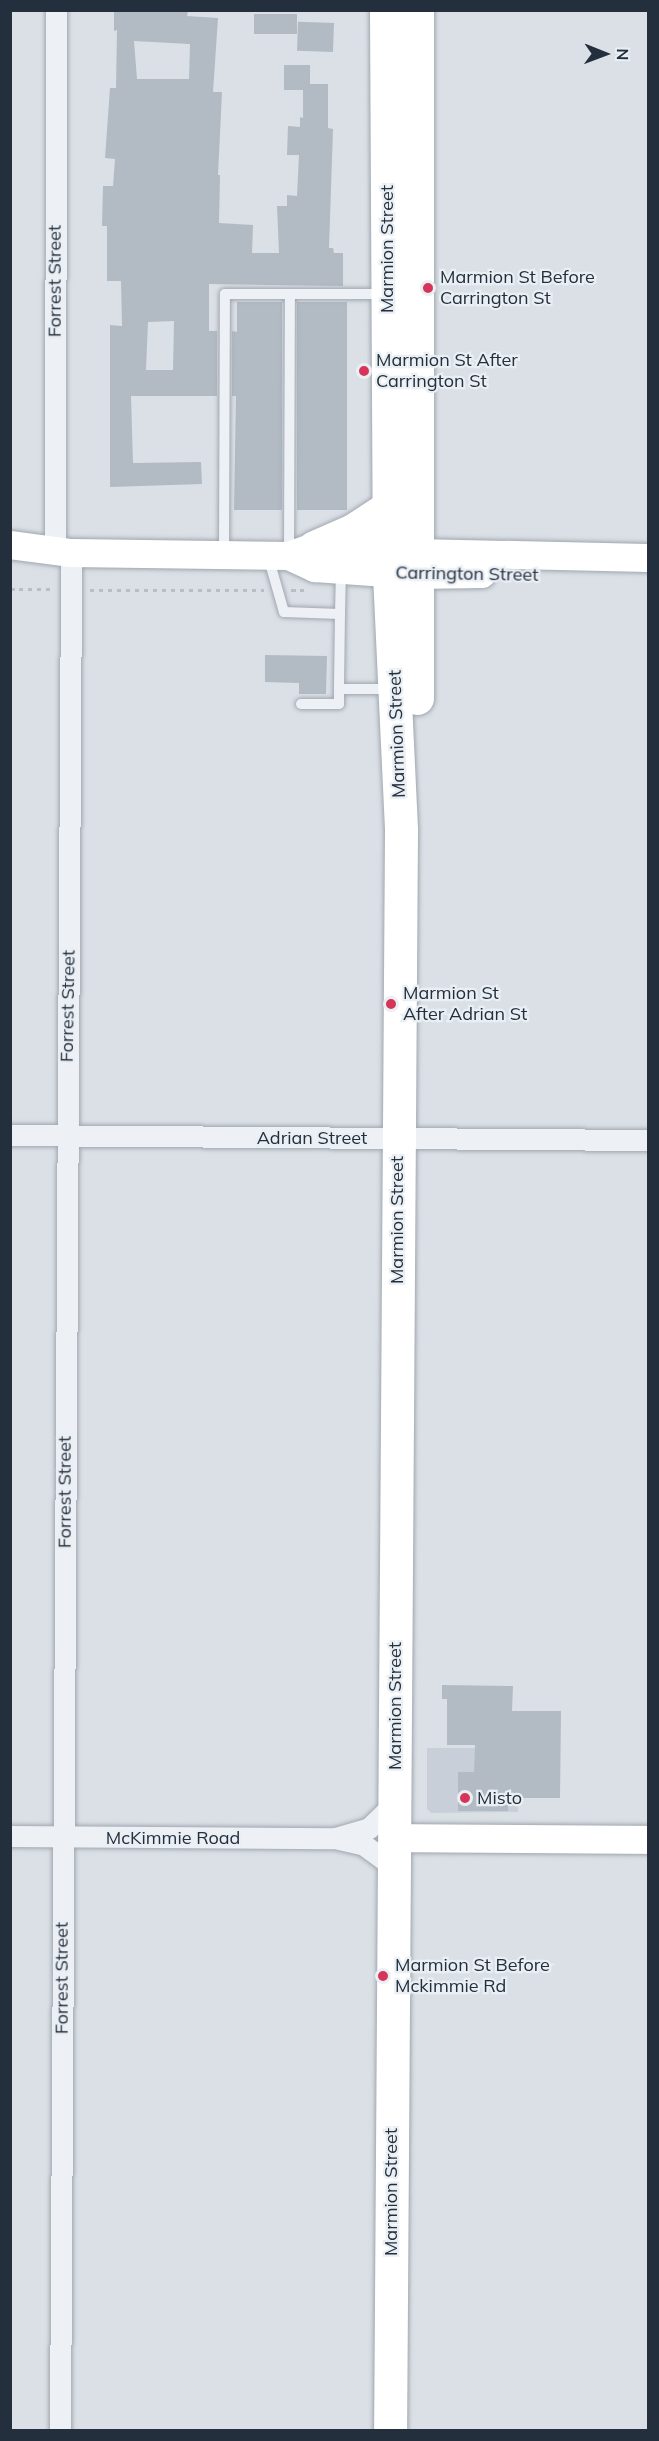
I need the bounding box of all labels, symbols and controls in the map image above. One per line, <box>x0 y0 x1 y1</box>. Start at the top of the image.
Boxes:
north arrow <box>575 24 635 84</box>
text: N <box>613 48 633 61</box>
street label: Marmion Street <box>376 185 398 313</box>
street label: Forrest Street <box>44 225 66 337</box>
place label: Marmion St Before Carrington St <box>440 267 595 310</box>
marker: Marmion St Before Carrington St <box>421 281 435 295</box>
place label: Marmion St After Carrington St <box>376 350 518 392</box>
marker: Marmion St After Carrington St <box>357 364 371 378</box>
street label: Carrington Street <box>395 562 539 586</box>
street label: Marmion Street <box>384 670 410 798</box>
street label: Forrest Street <box>56 950 80 1062</box>
place label: Marmion St After Adrian St <box>403 983 527 1026</box>
marker: Marmion St After Adrian St <box>384 997 398 1011</box>
street label: Adrian Street <box>257 1127 367 1149</box>
street label: Marmion Street <box>386 1156 408 1284</box>
street label: Forrest Street <box>54 1436 76 1548</box>
street label: Marmion Street <box>384 1642 406 1770</box>
place label: Misto <box>477 1787 522 1809</box>
marker: Misto <box>458 1791 472 1805</box>
street label: McKimmie Road <box>106 1827 240 1849</box>
street label: Forrest Street <box>51 1922 73 2034</box>
place label: Marmion St Before Mckimmie Rd <box>395 1955 550 1998</box>
marker: Marmion St Before Mckimmie Rd <box>376 1969 390 1983</box>
street label: Marmion Street <box>380 2128 402 2256</box>

